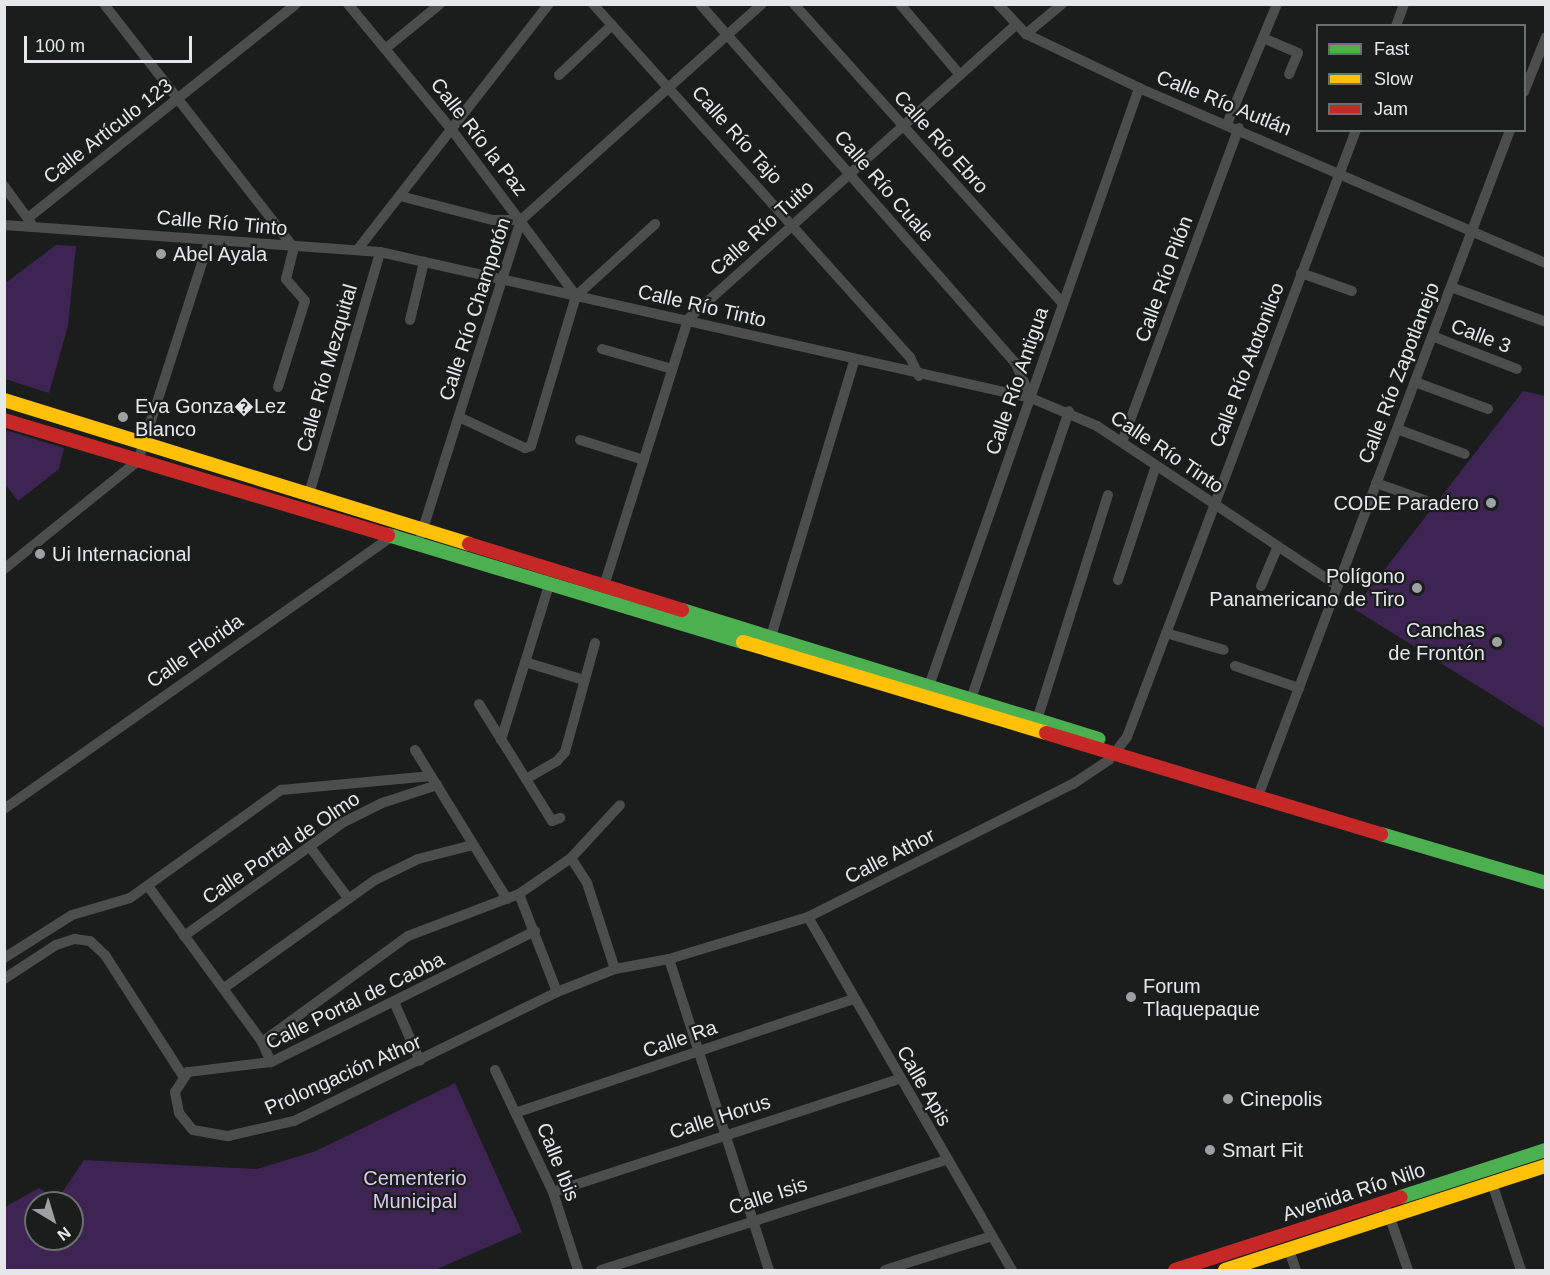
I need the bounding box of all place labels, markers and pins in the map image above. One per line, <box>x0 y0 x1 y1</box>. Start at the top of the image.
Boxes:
place label: Abel Ayala <box>173 242 268 266</box>
marker: Abel Ayala <box>154 247 168 261</box>
place label: Eva Gonza�Lez Blanco <box>135 394 286 441</box>
marker: Eva Gonza�Lez Blanco <box>116 410 130 424</box>
place label: CODE Paradero <box>1333 491 1479 515</box>
marker: CODE Paradero <box>1484 496 1498 510</box>
place label: Ui Internacional <box>52 542 191 566</box>
marker: Ui Internacional <box>33 547 47 561</box>
place label: Polígono Panamericano de Tiro <box>1209 564 1405 611</box>
marker: Polígono Panamericano de Tiro <box>1410 581 1424 595</box>
place label: Canchas de Frontón <box>1388 618 1485 665</box>
marker: Canchas de Frontón <box>1490 635 1504 649</box>
place label: Forum Tlaquepaque <box>1143 974 1260 1021</box>
marker: Forum Tlaquepaque <box>1124 990 1138 1004</box>
place label: Cinepolis <box>1240 1087 1322 1111</box>
marker: Cinepolis <box>1221 1092 1235 1106</box>
place label: Smart Fit <box>1222 1138 1303 1162</box>
marker: Smart Fit <box>1203 1143 1217 1157</box>

